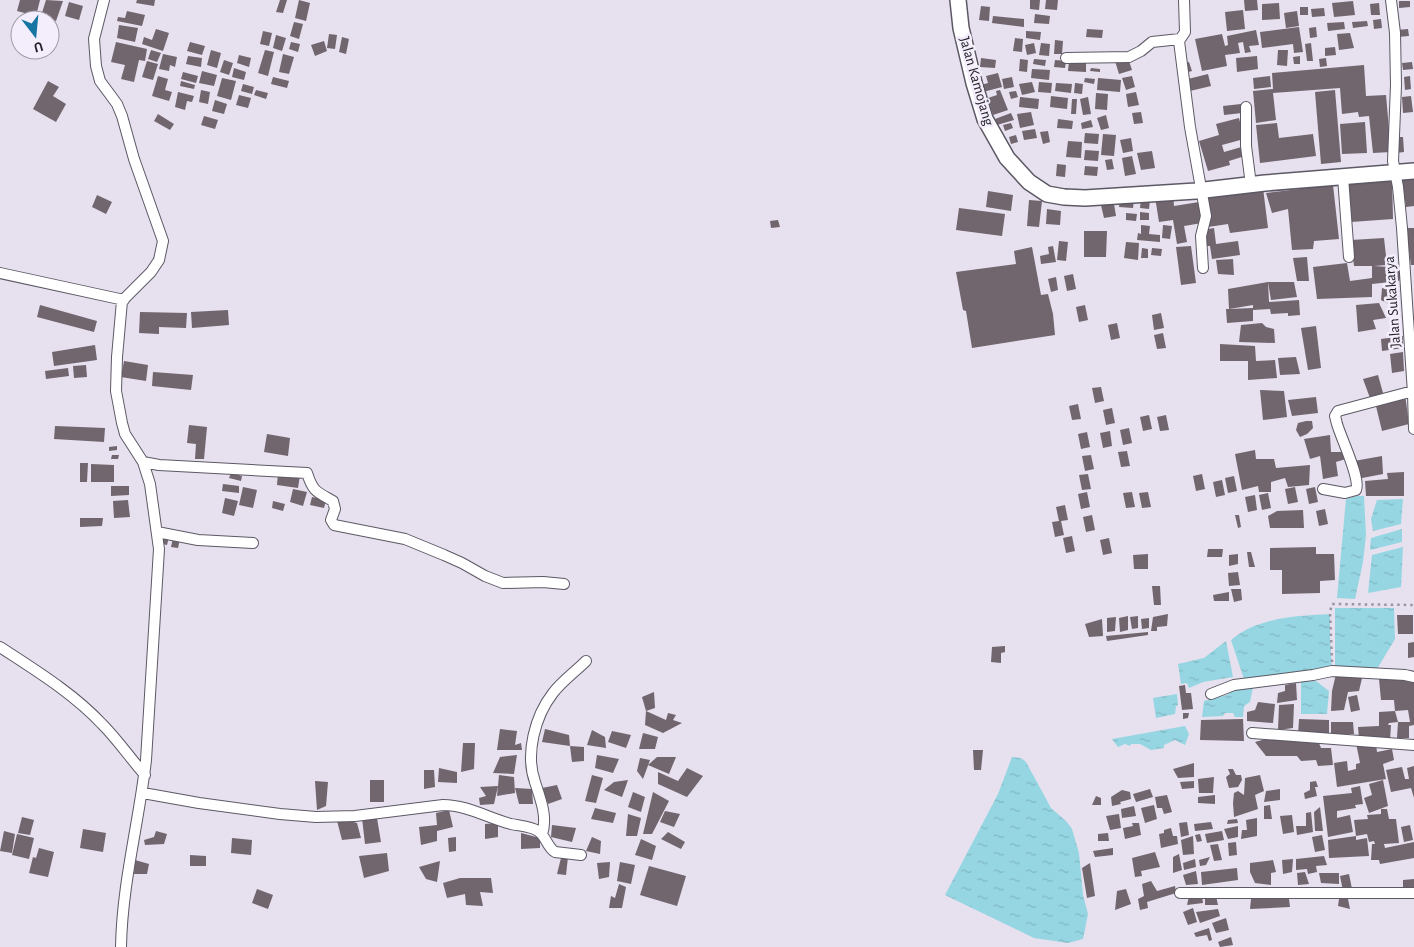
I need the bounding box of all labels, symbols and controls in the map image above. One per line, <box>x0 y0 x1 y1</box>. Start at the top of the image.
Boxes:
north arrow <box>10 10 60 60</box>
street label: Jalan Kamojang <box>957 35 997 128</box>
text: U <box>32 39 45 55</box>
street label: Jalan Sukakarya <box>1382 256 1403 348</box>

